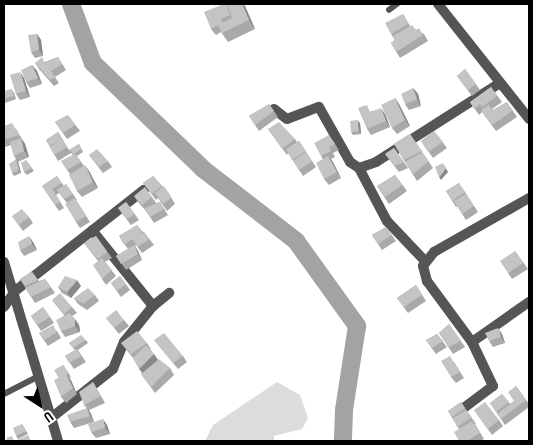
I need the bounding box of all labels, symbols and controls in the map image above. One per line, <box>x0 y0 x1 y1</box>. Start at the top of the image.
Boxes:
north arrow <box>15 380 65 430</box>
text: U <box>40 408 57 427</box>

